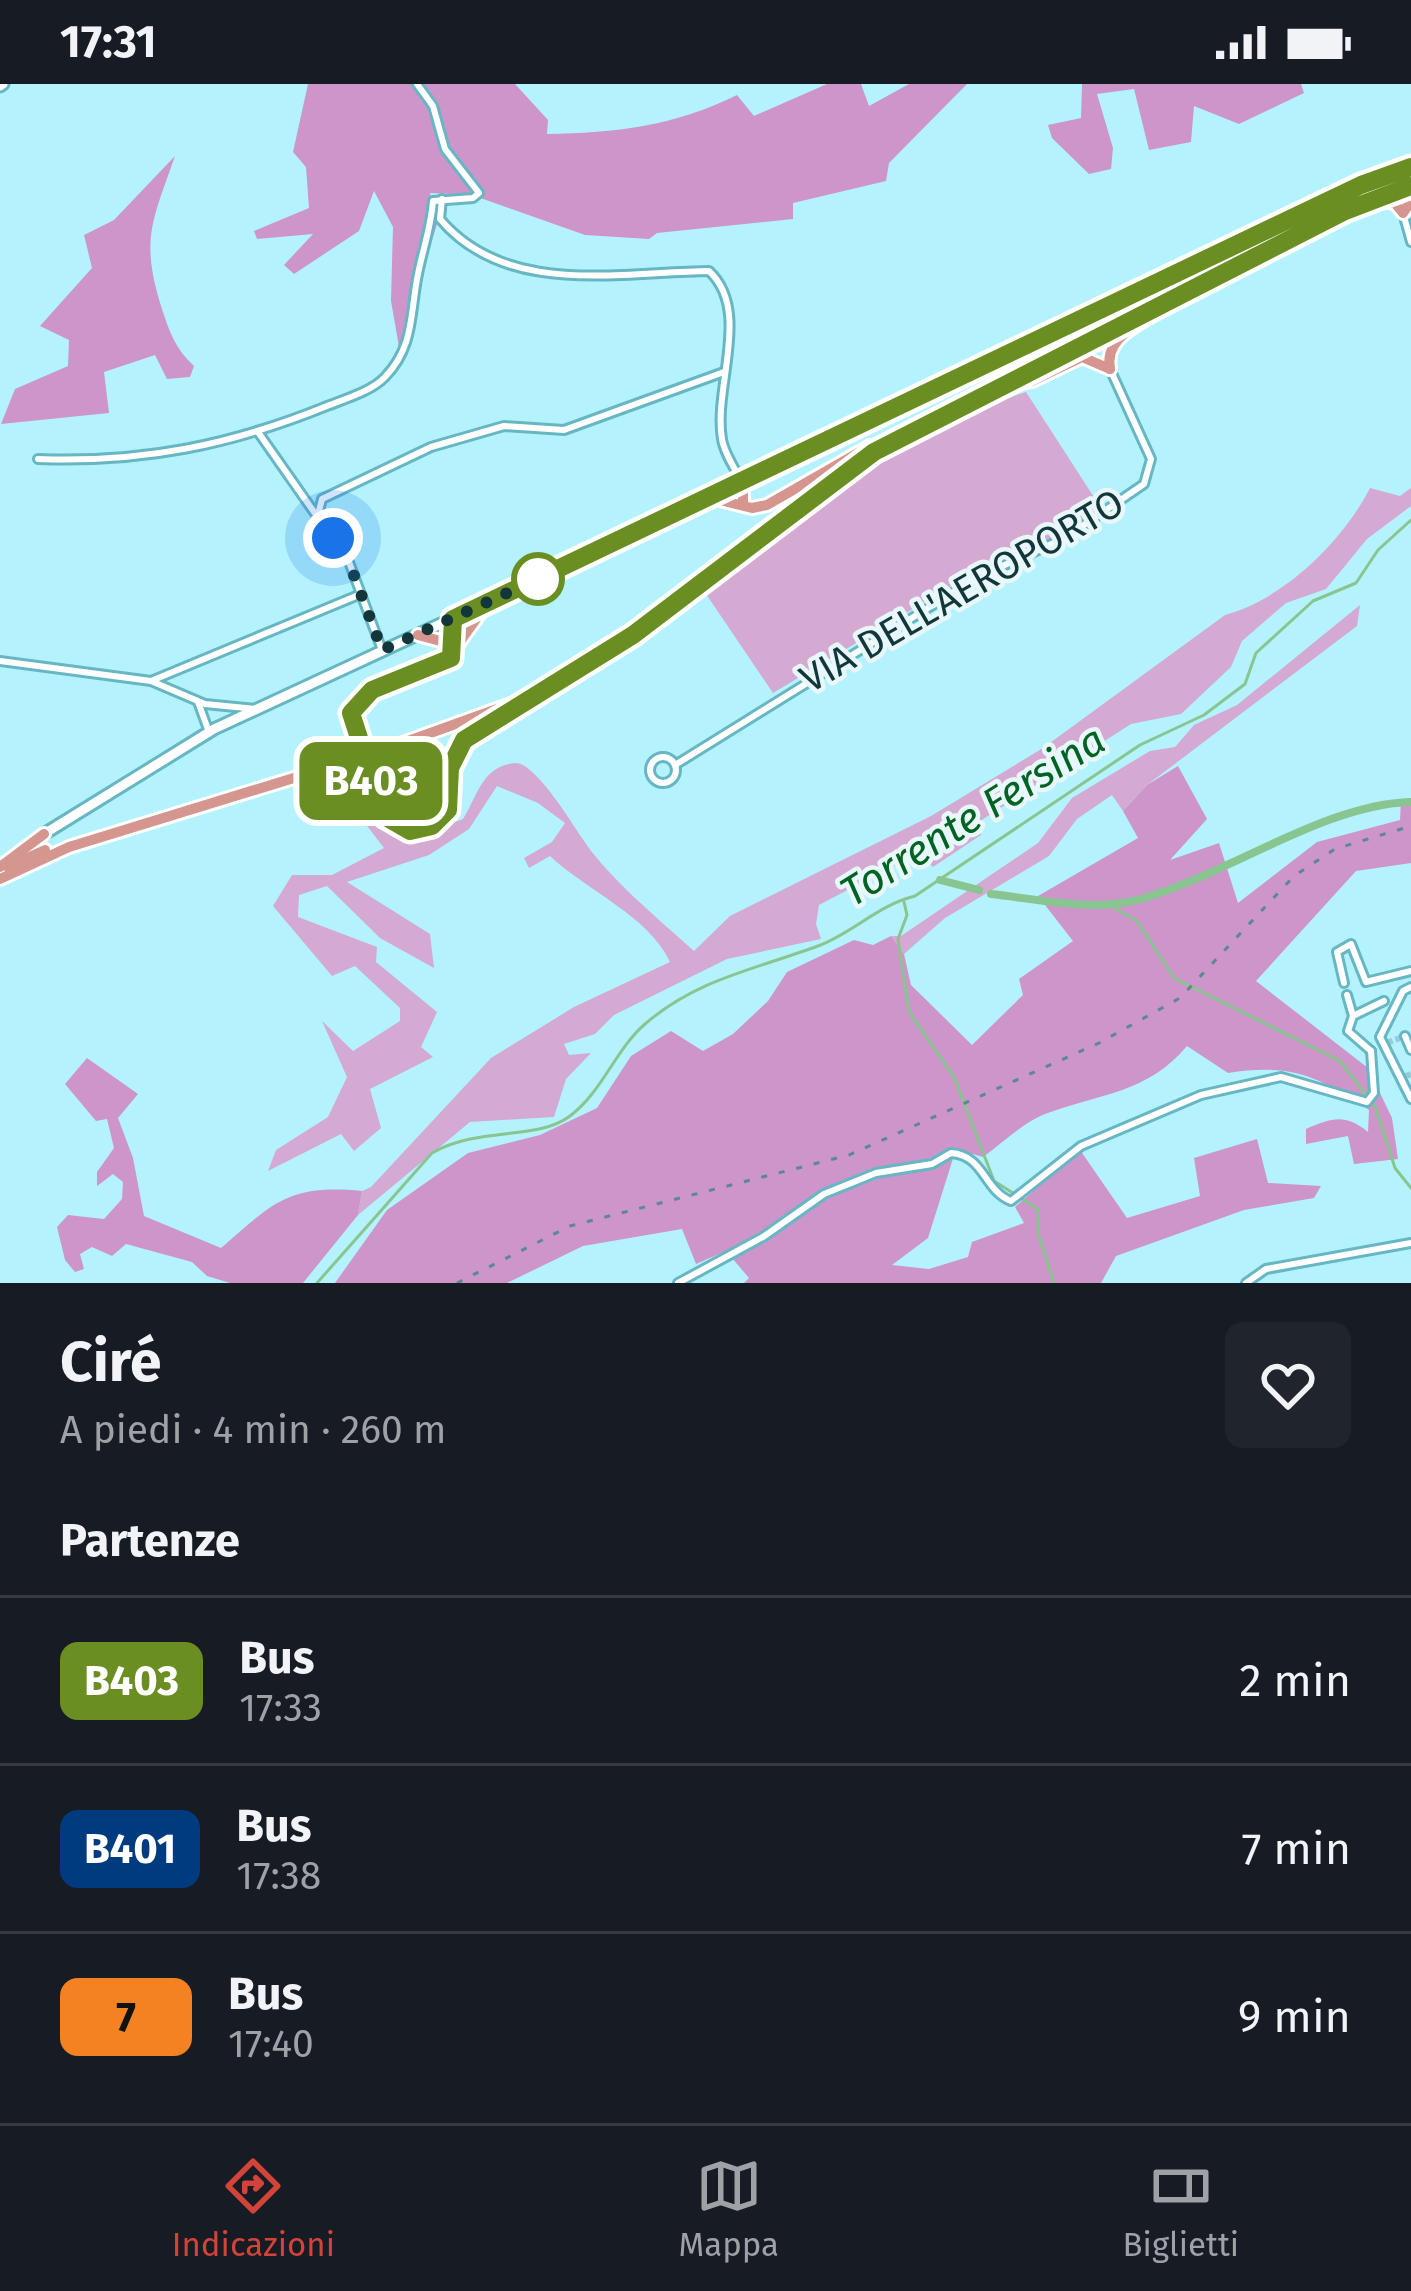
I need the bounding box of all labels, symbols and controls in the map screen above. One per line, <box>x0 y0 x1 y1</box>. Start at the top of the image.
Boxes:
text: 17:31 <box>60 15 157 69</box>
street label: VIA DELL'AEROPORTO <box>792 480 1132 702</box>
your location <box>303 508 363 568</box>
unlabelled marker <box>513 554 563 604</box>
water label: Torrente Fersina <box>832 715 1114 917</box>
line badge: B403 <box>287 742 455 820</box>
text: B403 <box>323 756 419 806</box>
button: heart <box>1225 1322 1351 1448</box>
text: Ciré <box>60 1328 161 1396</box>
text: A piedi · 4 min · 260 m <box>60 1407 446 1453</box>
text: Partenze <box>60 1514 240 1568</box>
text: Bus <box>239 1631 314 1685</box>
text: 2 min <box>1239 1654 1351 1708</box>
text: B403 <box>84 1656 179 1706</box>
text: 17:33 <box>239 1685 322 1731</box>
text: Bus <box>236 1799 312 1853</box>
text: 7 min <box>1241 1822 1351 1876</box>
text: B401 <box>84 1824 176 1874</box>
text: 17:38 <box>236 1853 321 1899</box>
text: Bus <box>228 1967 303 2021</box>
text: 9 min <box>1238 1990 1351 2044</box>
text: 7 <box>116 1992 136 2042</box>
text: 17:40 <box>228 2021 314 2067</box>
tab: Indicazioni <box>172 2153 335 2265</box>
tab: Mappa <box>679 2153 779 2265</box>
tab: Biglietti <box>1123 2153 1239 2265</box>

